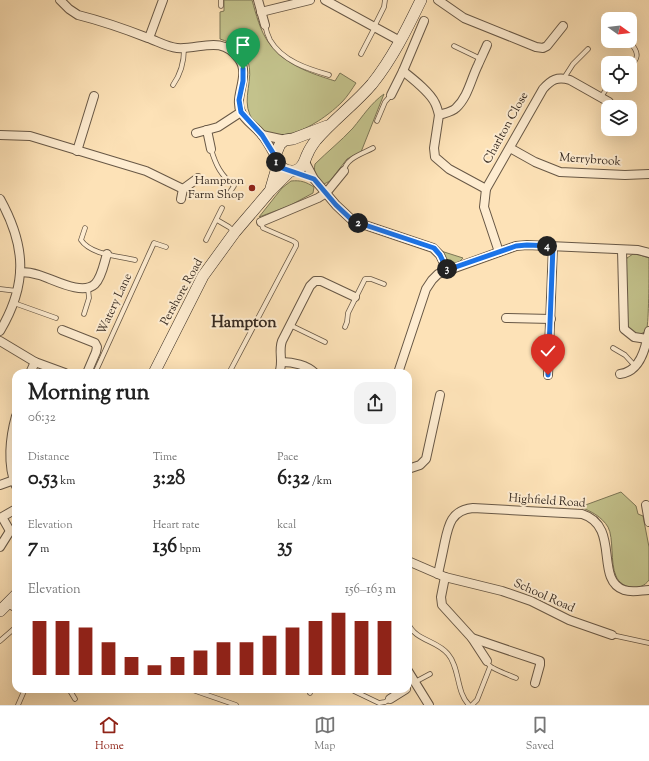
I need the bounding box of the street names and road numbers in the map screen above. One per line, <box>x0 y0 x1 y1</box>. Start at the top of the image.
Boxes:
street label: Charlton Close <box>479 88 533 167</box>
street label: Merrybrook <box>558 149 622 171</box>
street label: Pershore Road <box>156 255 208 329</box>
street label: Watery Lane <box>93 270 137 338</box>
street label: Highfield Road <box>508 489 586 513</box>
street label: School Road <box>510 574 578 618</box>

